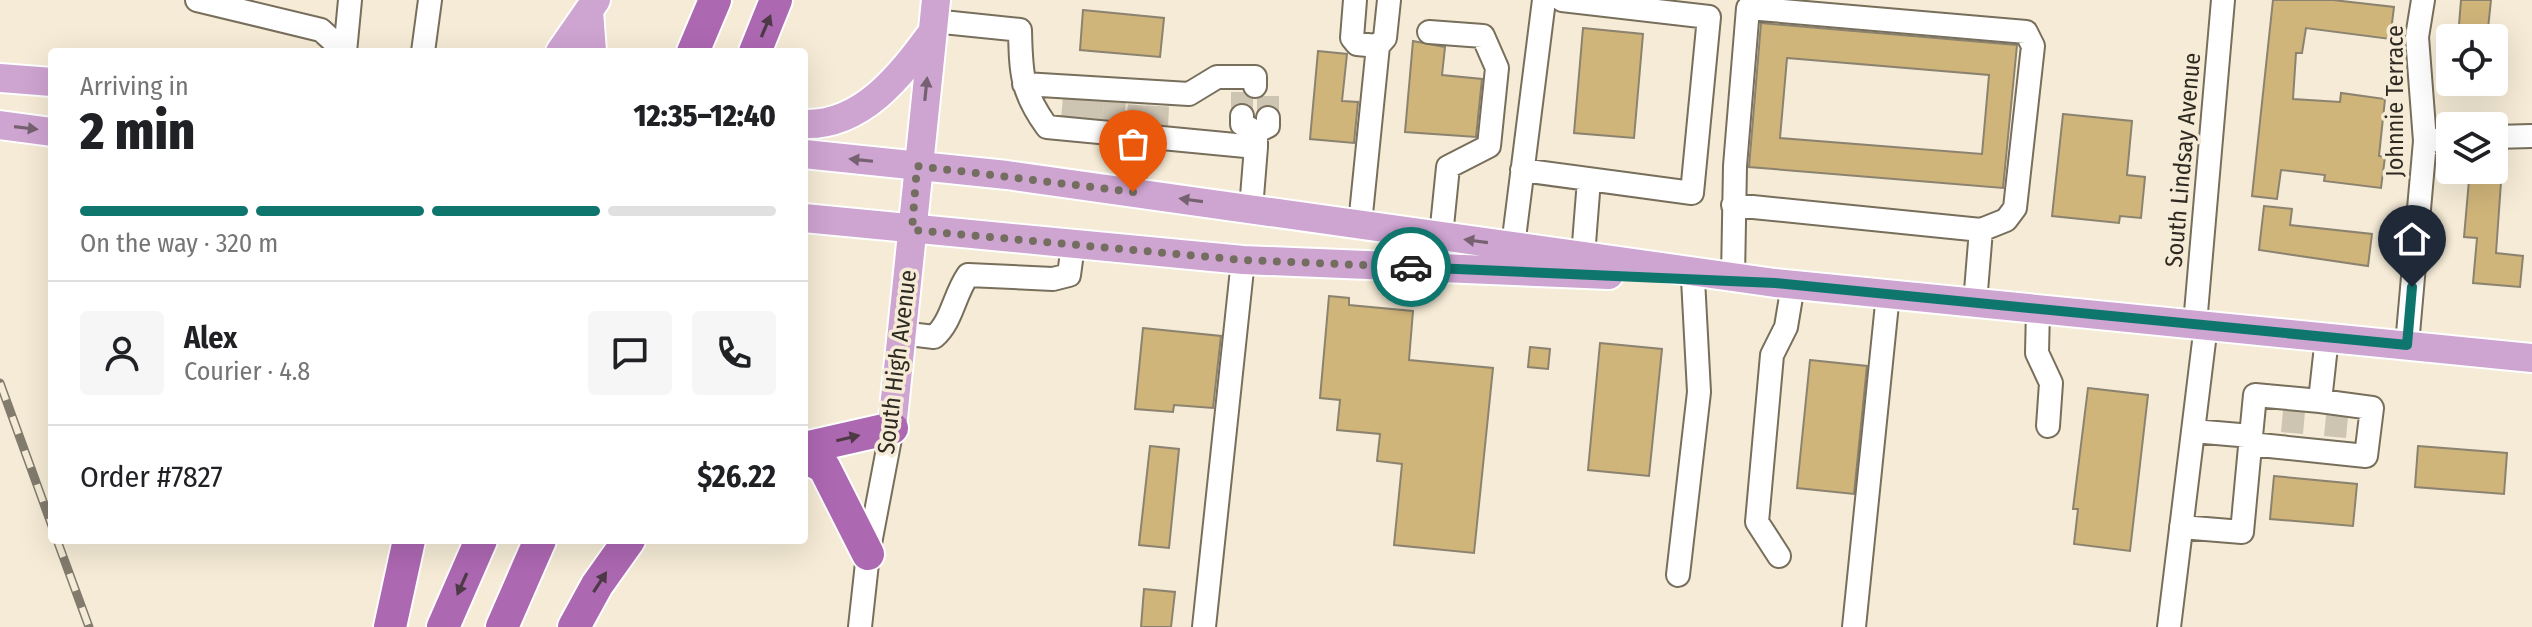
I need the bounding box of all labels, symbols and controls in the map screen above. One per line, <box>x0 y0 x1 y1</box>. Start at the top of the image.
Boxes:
one-way arrow <box>759 14 772 38</box>
map controls <box>2436 24 2508 184</box>
button: locate <box>2436 24 2508 96</box>
street label: Johnnie Terrace <box>2381 25 2409 177</box>
street label: South Lindsay Avenue <box>2160 52 2206 268</box>
text: Arriving in <box>80 71 189 102</box>
one-way arrow <box>920 76 933 101</box>
text: 12:35–12:40 <box>634 98 776 134</box>
text: 2 min <box>80 100 195 163</box>
pin <box>1099 110 1167 192</box>
button: layers <box>2436 112 2508 184</box>
one-way arrow <box>14 122 39 135</box>
icon: bag <box>1111 122 1155 166</box>
one-way arrow <box>848 153 873 166</box>
one-way arrow <box>1178 193 1203 206</box>
pin <box>2378 205 2446 287</box>
icon: home <box>2390 217 2434 261</box>
courier <box>1371 227 1451 307</box>
text: On the way · 320 m <box>80 228 278 259</box>
one-way arrow <box>1463 234 1488 247</box>
icon: car <box>1389 245 1433 289</box>
street label: South High Avenue <box>872 268 922 456</box>
button: person <box>80 311 164 395</box>
button: chat <box>588 311 672 395</box>
button: phone <box>692 311 776 395</box>
text: Alex <box>184 320 237 356</box>
text: Courier · 4.8 <box>184 356 310 387</box>
one-way arrow <box>835 431 860 444</box>
text: Order #7827 <box>80 459 223 495</box>
text: $26.22 <box>697 459 776 495</box>
one-way arrow <box>455 572 468 595</box>
one-way arrow <box>592 572 607 593</box>

